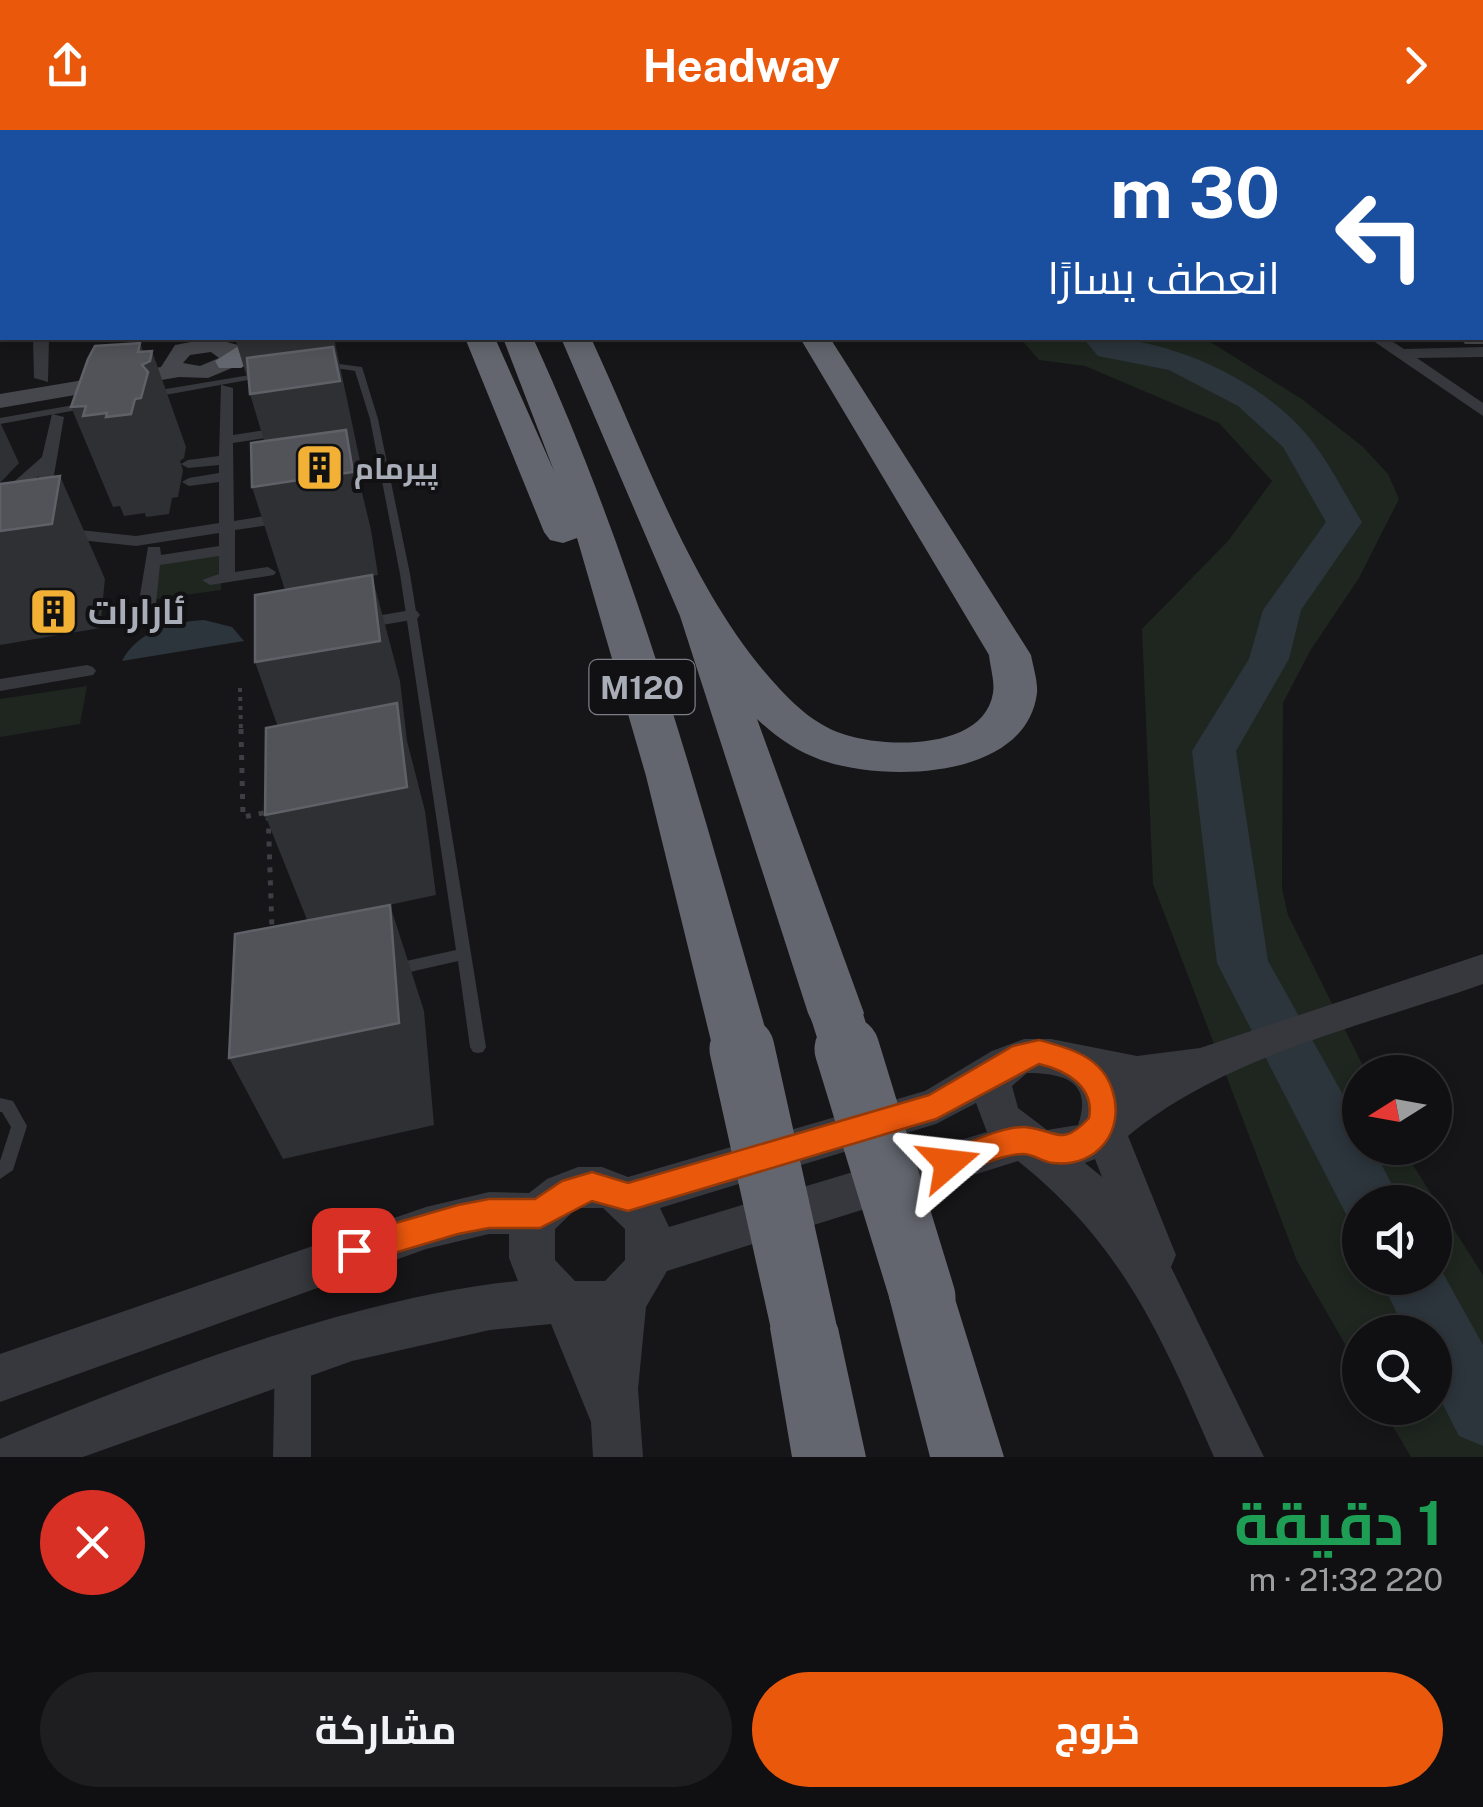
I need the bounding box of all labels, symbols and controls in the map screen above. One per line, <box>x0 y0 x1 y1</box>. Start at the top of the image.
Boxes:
icon: share <box>40 38 95 93</box>
icon: forward <box>1388 38 1443 93</box>
text: Headway <box>643 39 840 92</box>
text: 30 m <box>1110 151 1280 234</box>
icon: left <box>1315 170 1445 300</box>
text: انعطف يسارًا <box>1047 251 1280 304</box>
building icon: پیرمام <box>293 442 345 494</box>
place label: پیرمام <box>354 450 438 490</box>
building icon: ئارارات <box>27 585 79 637</box>
place label: ئارارات <box>88 591 185 633</box>
road number: M120 <box>590 660 694 714</box>
north arrow <box>1342 1055 1452 1165</box>
map controls <box>1342 1055 1452 1425</box>
position arrow <box>897 1111 1001 1215</box>
button: sound <box>1342 1185 1452 1295</box>
pin <box>312 1208 397 1293</box>
icon: arrive <box>327 1223 382 1278</box>
button: search <box>1342 1315 1452 1425</box>
text: 1 دقيقة <box>1234 1488 1443 1559</box>
button: close <box>40 1490 145 1595</box>
text: 220 m · 21:32 <box>1249 1561 1443 1598</box>
button: مشاركة <box>40 1672 732 1787</box>
button: خروج <box>752 1672 1443 1787</box>

